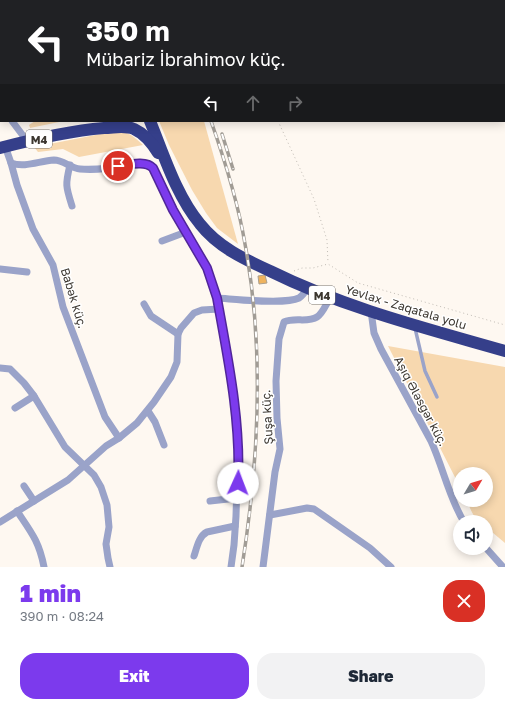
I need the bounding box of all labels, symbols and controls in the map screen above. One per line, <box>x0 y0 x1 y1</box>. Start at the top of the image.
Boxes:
text: 350 m <box>86 14 170 47</box>
icon: left <box>20 16 72 68</box>
text: Mübariz İbrahimov küç. <box>86 48 286 70</box>
icon: left <box>200 92 222 114</box>
icon: ahead <box>242 92 264 114</box>
icon: right <box>284 92 306 114</box>
road number: M4 <box>26 130 52 148</box>
pin <box>101 149 135 183</box>
icon: arrive <box>107 155 129 177</box>
street label: Babək küç. <box>58 266 90 330</box>
street label: Yevlax - Zaqatala yolu <box>344 281 468 333</box>
road number: M4 <box>309 286 335 304</box>
street label: Aşıq Ələsgər küç. <box>391 354 451 448</box>
street label: Şuşa küç. <box>258 389 276 445</box>
position arrow <box>217 462 259 504</box>
north arrow <box>453 467 493 507</box>
map controls <box>453 467 493 555</box>
button: sound <box>453 515 493 555</box>
text: 1 min <box>20 578 81 607</box>
button: close <box>443 580 485 622</box>
text: 390 m · 08:24 <box>20 608 104 624</box>
button: Exit <box>20 653 249 699</box>
button: Share <box>257 653 485 699</box>

